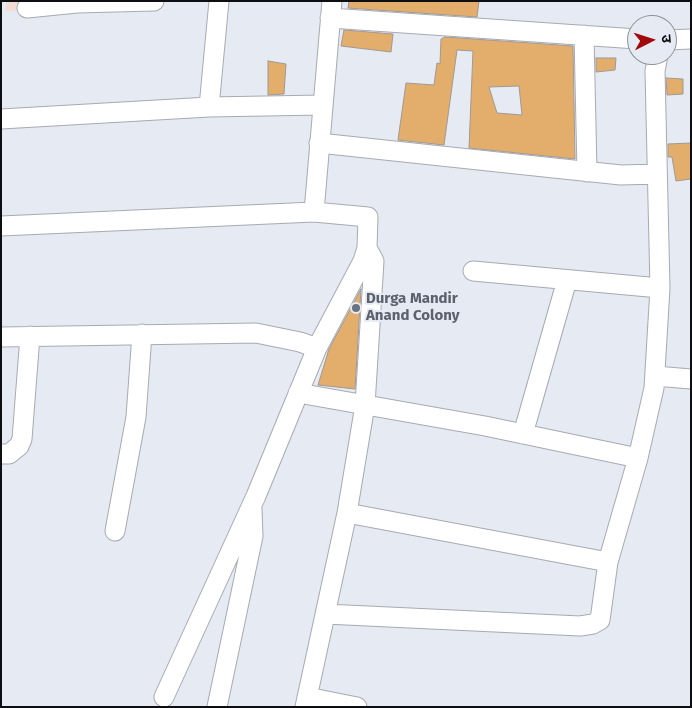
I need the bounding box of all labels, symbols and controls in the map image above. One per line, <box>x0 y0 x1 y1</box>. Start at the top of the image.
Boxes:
north arrow <box>627 15 677 65</box>
text: उ <box>658 34 675 44</box>
place label: Durga Mandir Anand Colony <box>366 290 459 325</box>
marker: Durga Mandir Anand Colony <box>350 302 362 314</box>

